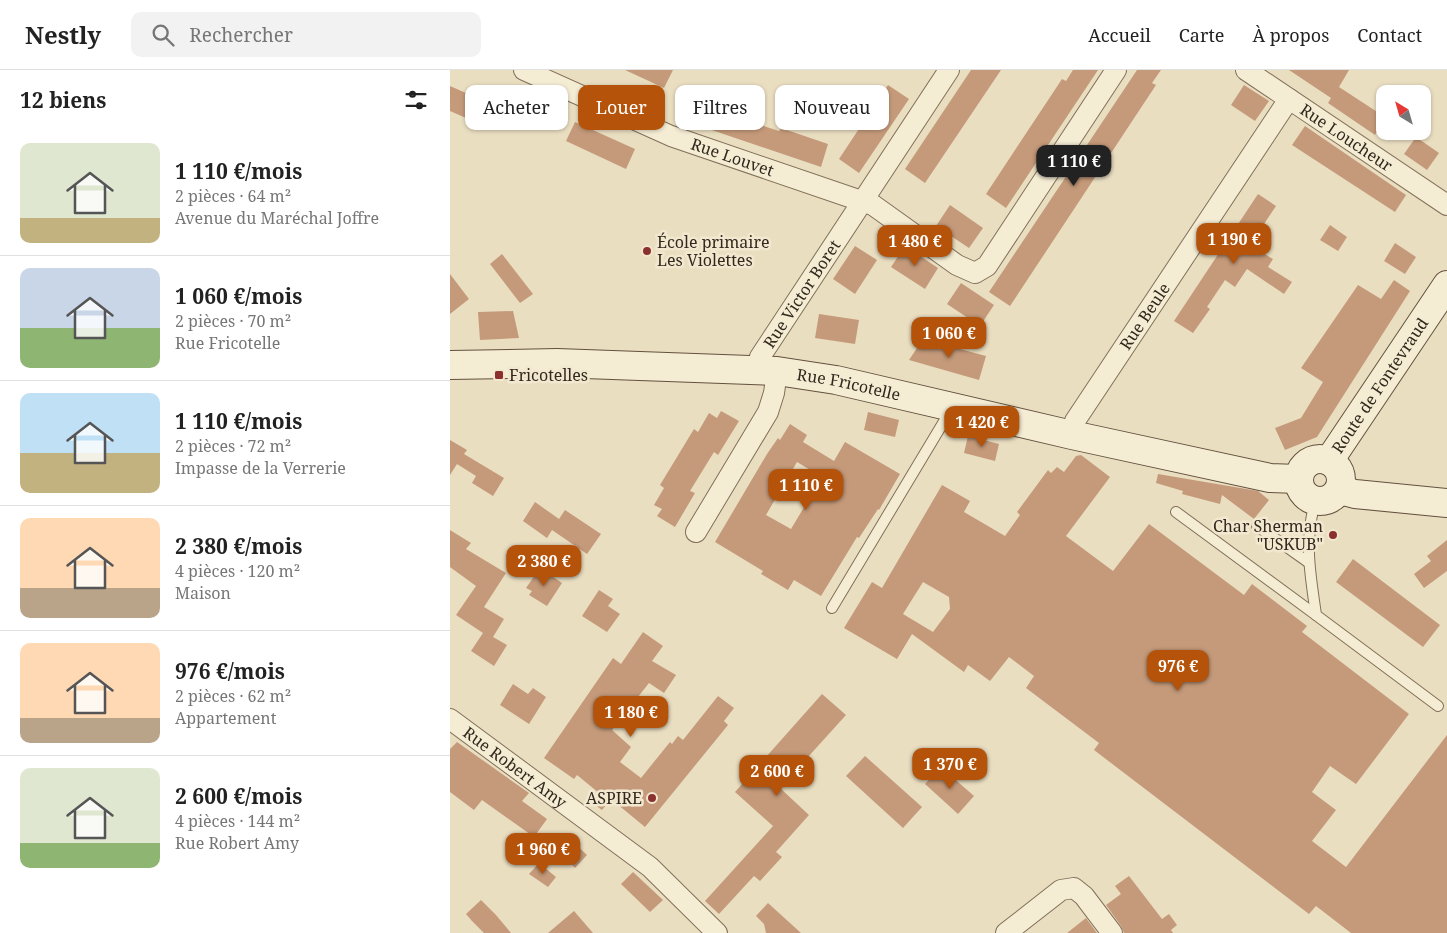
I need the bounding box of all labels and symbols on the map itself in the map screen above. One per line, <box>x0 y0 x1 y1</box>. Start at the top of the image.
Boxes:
north arrow <box>1376 85 1431 140</box>
street label: Rue Loucheur <box>1296 98 1397 177</box>
street label: Rue Louvet <box>688 133 777 181</box>
pin: 1 110 € <box>1028 144 1120 187</box>
pin: 1 190 € <box>1188 222 1280 265</box>
pin: 1 480 € <box>869 224 961 267</box>
place label: École primaire Les Violettes <box>657 231 770 271</box>
street label: Rue Victor Boret <box>758 235 845 352</box>
marker: École primaire Les Violettes <box>641 245 653 257</box>
street label: Rue Beule <box>1114 279 1175 354</box>
street label: Route de Fontevraud <box>1326 313 1433 458</box>
pin: 1 060 € <box>903 316 995 359</box>
street label: Rue Fricotelle <box>795 363 903 406</box>
place label: Fricotelles <box>509 364 588 386</box>
marker: Fricotelles <box>493 369 505 381</box>
pin: 1 420 € <box>936 406 1028 448</box>
pin: 1 110 € <box>760 468 852 511</box>
place label: Char Sherman "USKUB" <box>1213 515 1323 555</box>
marker: Char Sherman "USKUB" <box>1327 529 1339 541</box>
pin: 2 380 € <box>498 544 590 587</box>
pin: 976 € <box>1143 650 1213 692</box>
pin: 1 180 € <box>585 696 677 738</box>
street label: Rue Robert Amy <box>459 721 572 813</box>
pin: 1 370 € <box>904 748 996 790</box>
pin: 2 600 € <box>731 754 823 797</box>
place label: ASPIRE <box>586 787 642 809</box>
marker: ASPIRE <box>646 792 658 804</box>
pin: 1 960 € <box>497 832 589 875</box>

